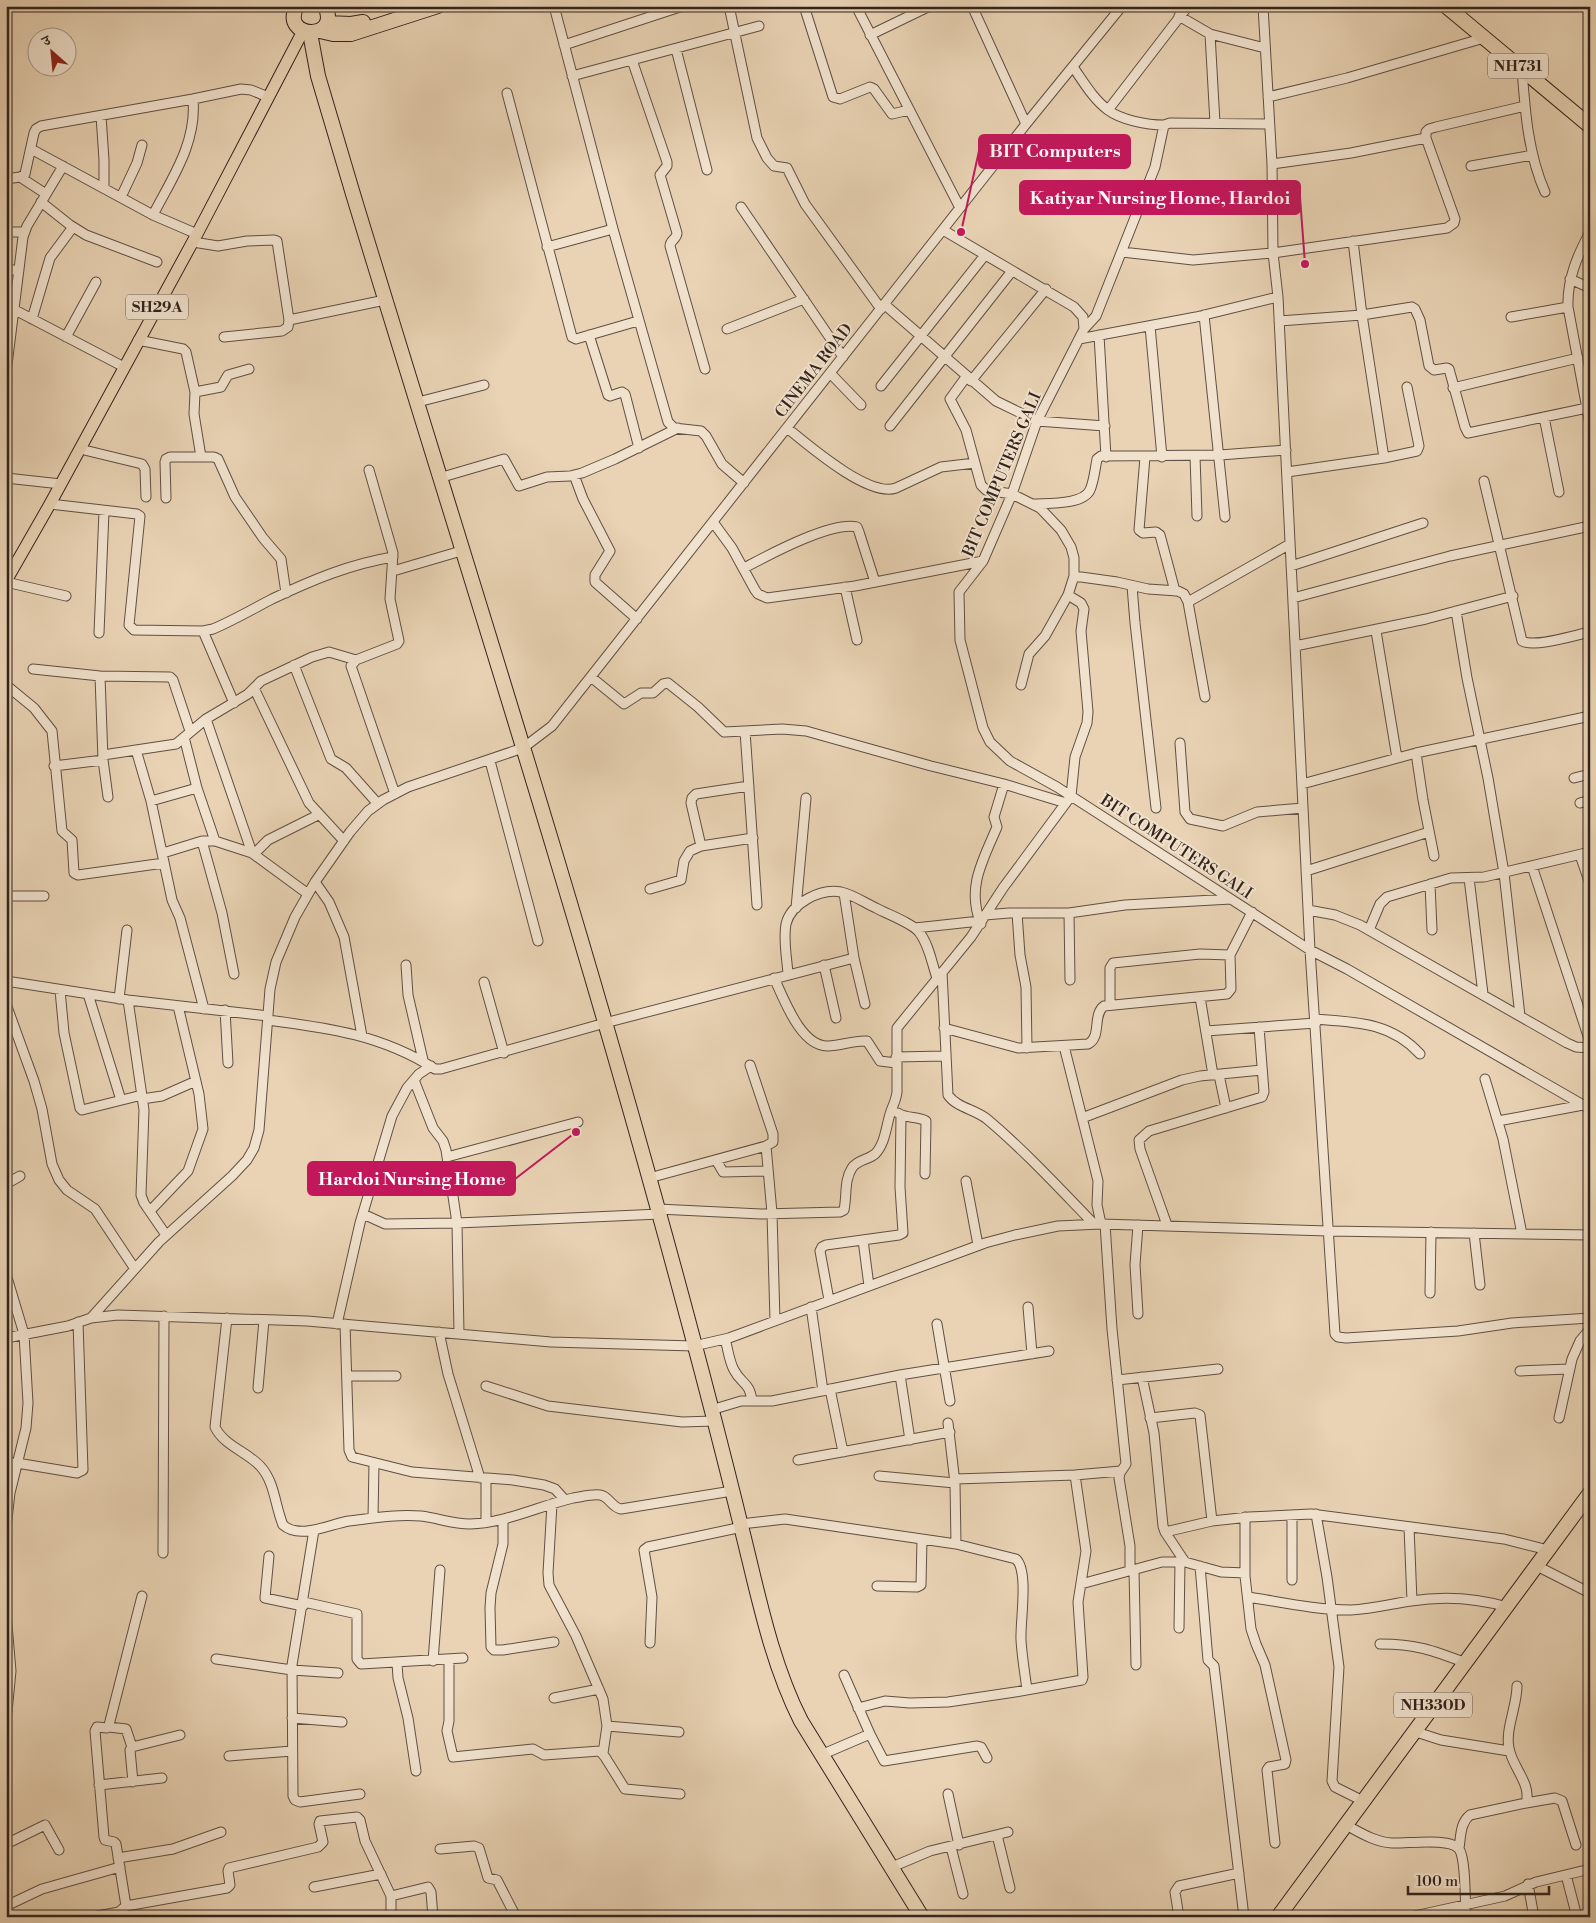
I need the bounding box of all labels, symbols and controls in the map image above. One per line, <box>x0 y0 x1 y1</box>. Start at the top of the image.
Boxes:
north arrow <box>28 28 78 78</box>
text: उ <box>38 31 55 51</box>
road number: NH731 <box>1488 54 1548 78</box>
callout: BIT Computers <box>979 135 1130 168</box>
text: BIT Computers <box>989 140 1121 163</box>
callout: Katiyar Nursing Home, Hardoi <box>1020 181 1300 214</box>
text: Katiyar Nursing Home, Hardoi <box>1030 187 1290 210</box>
road number: SH29A <box>126 294 188 320</box>
street label: CINEMA ROAD <box>771 319 857 422</box>
street label: BIT COMPUTERS GALI <box>958 389 1046 561</box>
street label: BIT COMPUTERS GALI <box>1096 790 1256 903</box>
callout: Hardoi Nursing Home <box>308 1162 515 1195</box>
text: Hardoi Nursing Home <box>318 1168 506 1191</box>
road number: NH330D <box>1394 1692 1472 1718</box>
scale bar <box>1408 1863 1550 1895</box>
text: 100 m <box>1416 1872 1458 1891</box>

